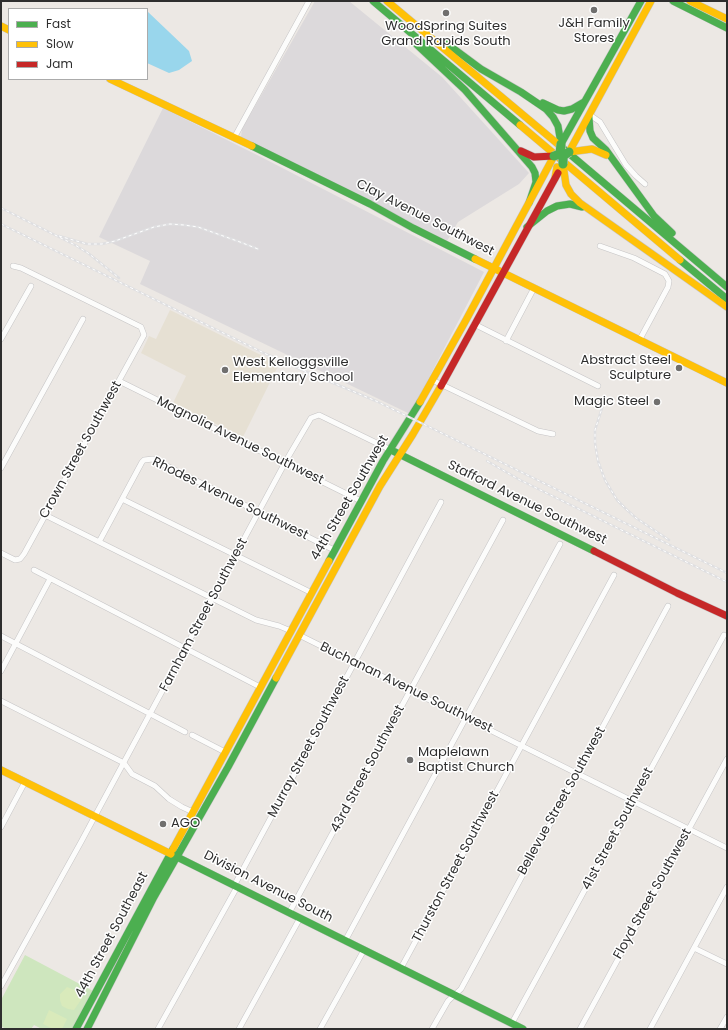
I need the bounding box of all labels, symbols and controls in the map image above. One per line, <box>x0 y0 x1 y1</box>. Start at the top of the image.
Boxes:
marker: J&H Family Stores <box>589 5 599 15</box>
legend <box>8 8 148 80</box>
marker: WoodSpring Suites Grand Rapids South <box>441 8 451 18</box>
text: Fast <box>46 15 71 32</box>
place label: J&H Family Stores <box>558 16 630 47</box>
place label: WoodSpring Suites Grand Rapids South <box>381 19 511 50</box>
text: Slow <box>46 35 74 52</box>
text: Jam <box>46 55 73 72</box>
street label: Clay Avenue Southwest <box>353 176 497 260</box>
place label: Abstract Steel Sculpture <box>581 353 671 384</box>
place label: West Kelloggsville Elementary School <box>233 355 354 386</box>
marker: Abstract Steel Sculpture <box>674 363 684 373</box>
marker: West Kelloggsville Elementary School <box>220 365 230 375</box>
street label: Crown Street Southwest <box>37 379 125 521</box>
street label: Magnolia Avenue Southwest <box>154 394 326 488</box>
place label: Magic Steel <box>574 394 649 410</box>
marker: Magic Steel <box>652 397 662 407</box>
street label: 44th Street Southwest <box>308 433 392 563</box>
street label: Rhodes Avenue Southwest <box>150 454 310 544</box>
street label: Stafford Avenue Southwest <box>445 458 609 548</box>
street label: Farnham Street Southwest <box>157 536 251 694</box>
street label: Buchanan Avenue Southwest <box>317 639 495 737</box>
street label: Murray Street Southwest <box>265 674 353 820</box>
street label: 43rd Street Southwest <box>328 703 408 835</box>
street label: Bellevue Street Southwest <box>515 724 609 878</box>
place label: Maplelawn Baptist Church <box>418 745 514 776</box>
marker: Maplelawn Baptist Church <box>405 755 415 765</box>
street label: 41st Street Southwest <box>579 765 657 893</box>
street label: Thurston Street Southwest <box>409 789 503 945</box>
place label: AGO <box>171 816 200 832</box>
marker: AGO <box>158 819 168 829</box>
street label: Floyd Street Southwest <box>611 826 695 962</box>
street label: Division Avenue South <box>201 848 335 926</box>
street label: 44th Street Southeast <box>72 869 152 1001</box>

